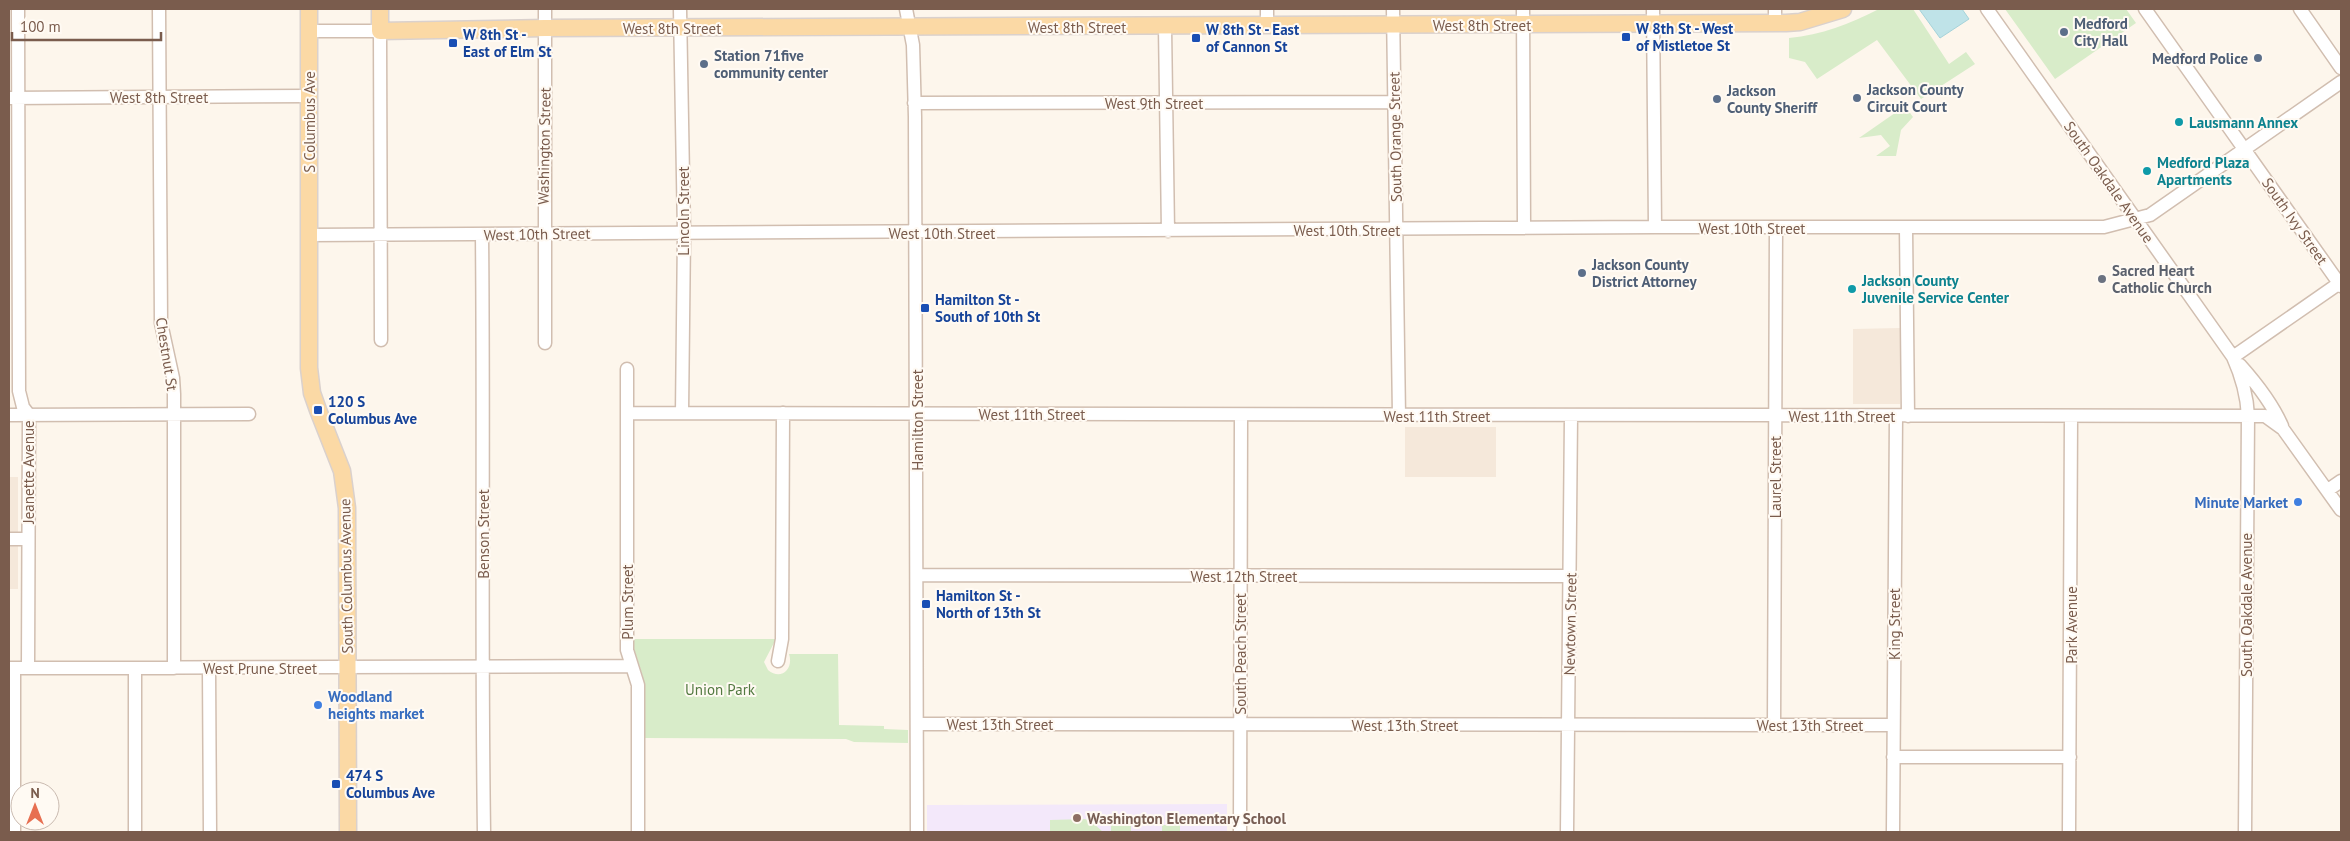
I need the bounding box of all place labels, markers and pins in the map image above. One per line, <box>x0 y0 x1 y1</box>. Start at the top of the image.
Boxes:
place label: Medford City Hall <box>2074 14 2128 50</box>
place label: W 8th St - West of Mistletoe St <box>1636 19 1734 55</box>
place label: W 8th St - East of Cannon St <box>1206 20 1300 56</box>
place label: W 8th St - East of Elm St <box>463 25 552 61</box>
marker: Medford City Hall <box>2058 26 2070 38</box>
marker: W 8th St - West of Mistletoe St <box>1620 31 1632 43</box>
marker: W 8th St - East of Cannon St <box>1190 32 1202 44</box>
marker: W 8th St - East of Elm St <box>447 37 459 49</box>
place label: Station 71five community center <box>714 46 829 82</box>
place label: Medford Police <box>2152 49 2248 68</box>
marker: Medford Police <box>2252 52 2264 64</box>
marker: Station 71five community center <box>698 58 710 70</box>
place label: Jackson County Circuit Court <box>1866 80 1965 116</box>
place label: Jackson County Sheriff <box>1726 81 1818 117</box>
marker: Jackson County Circuit Court <box>1851 92 1863 104</box>
marker: Jackson County Sheriff <box>1711 93 1723 105</box>
place label: Lausmann Annex <box>2189 113 2298 132</box>
marker: Lausmann Annex <box>2173 116 2185 128</box>
place label: Medford Plaza Apartments <box>2157 153 2249 189</box>
marker: Medford Plaza Apartments <box>2141 165 2153 177</box>
place label: Jackson County District Attorney <box>1591 255 1697 291</box>
place label: Sacred Heart Catholic Church <box>2112 261 2212 297</box>
marker: Jackson County District Attorney <box>1576 267 1588 279</box>
place label: Jackson County Juvenile Service Center <box>1861 271 2010 307</box>
marker: Sacred Heart Catholic Church <box>2096 273 2108 285</box>
marker: Jackson County Juvenile Service Center <box>1846 283 1858 295</box>
place label: Hamilton St - South of 10th St <box>935 290 1041 326</box>
marker: Hamilton St - South of 10th St <box>919 302 931 314</box>
place label: 120 S Columbus Ave <box>328 392 417 428</box>
marker: 120 S Columbus Ave <box>312 404 324 416</box>
place label: Minute Market <box>2194 493 2289 512</box>
marker: Minute Market <box>2292 496 2304 508</box>
place label: Hamilton St - North of 13th St <box>936 586 1041 622</box>
marker: Hamilton St - North of 13th St <box>920 598 932 610</box>
place label: Woodland heights market <box>328 687 425 723</box>
marker: Woodland heights market <box>312 699 324 711</box>
place label: 474 S Columbus Ave <box>346 766 435 802</box>
marker: 474 S Columbus Ave <box>330 778 342 790</box>
place label: Washington Elementary School <box>1087 809 1286 828</box>
marker: Washington Elementary School <box>1071 812 1083 824</box>

